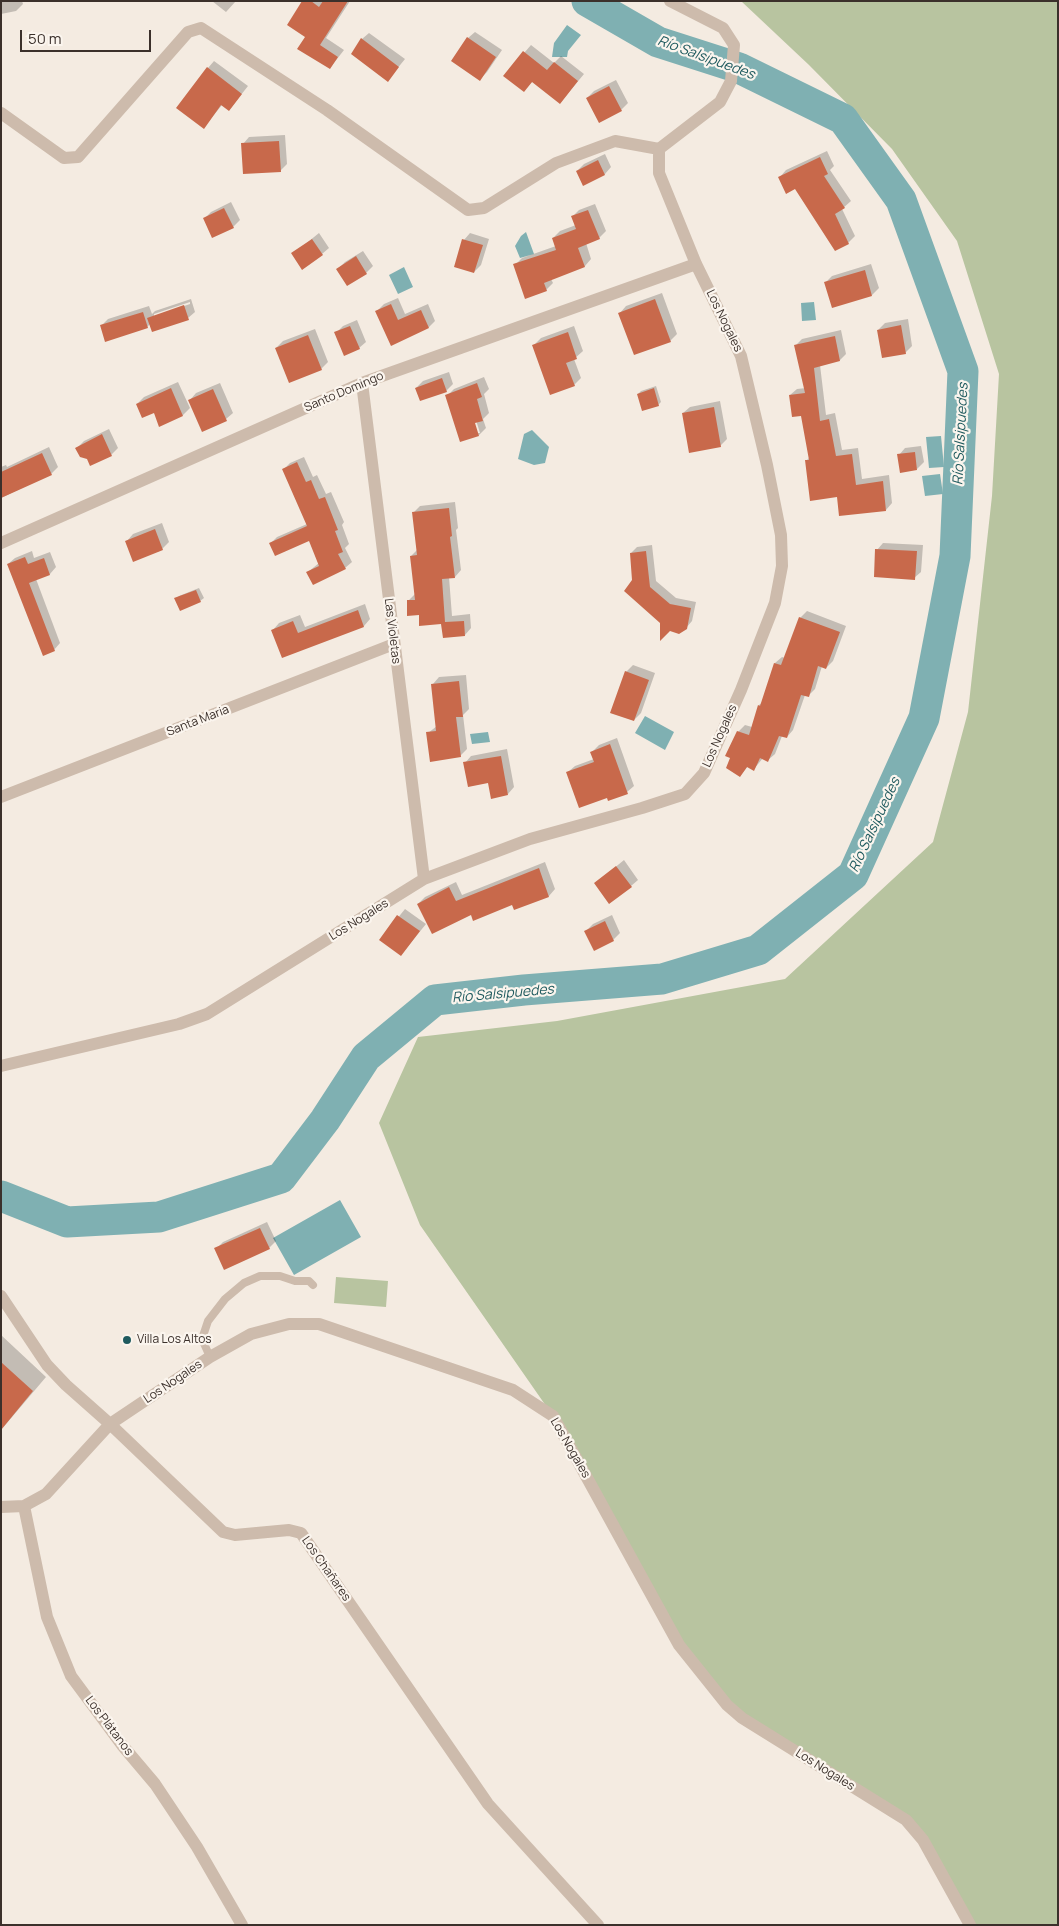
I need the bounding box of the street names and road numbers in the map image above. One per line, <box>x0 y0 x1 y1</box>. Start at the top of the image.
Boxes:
street label: Los Nogales <box>703 288 745 354</box>
street label: Santo Domingo <box>302 369 386 415</box>
street label: Las Violetas <box>381 597 403 665</box>
street label: Los Nogales <box>700 702 740 770</box>
street label: Santa Maria <box>165 703 231 739</box>
street label: Los Nogales <box>327 896 391 944</box>
street label: Los Nogales <box>141 1357 205 1407</box>
street label: Los Nogales <box>547 1415 593 1481</box>
street label: Los Chañares <box>298 1534 354 1604</box>
street label: Los Plátanos <box>82 1694 136 1758</box>
street label: Los Nogales <box>793 1746 857 1794</box>

